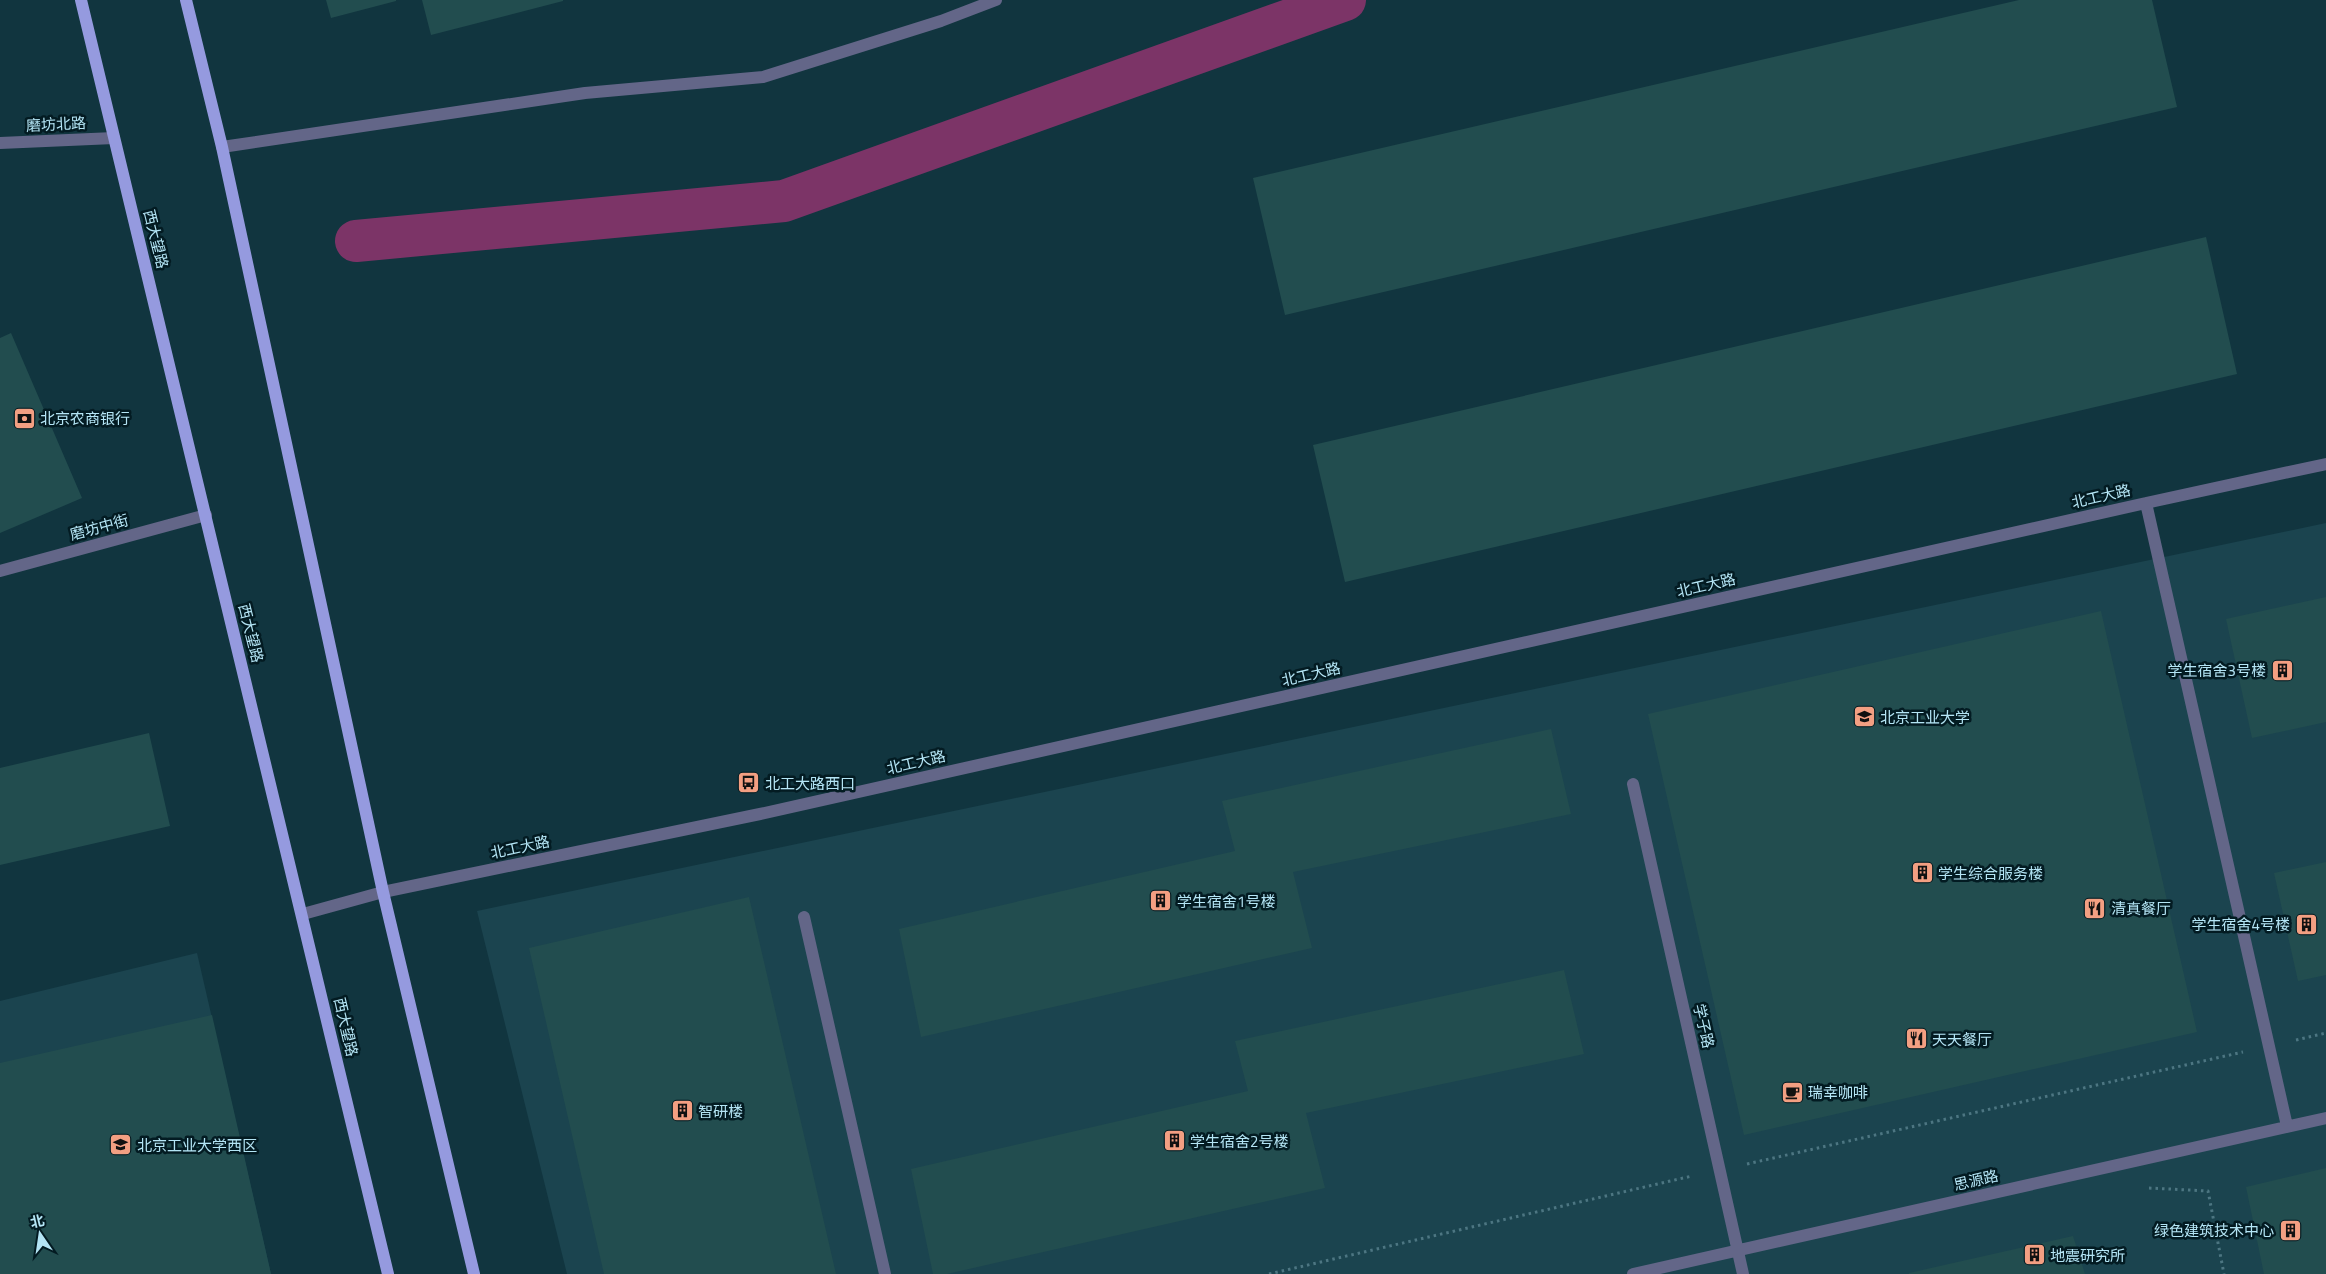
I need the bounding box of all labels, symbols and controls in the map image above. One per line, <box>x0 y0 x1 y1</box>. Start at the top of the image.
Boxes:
street label: 磨坊北路 <box>25 111 87 137</box>
street label: 西大望路 <box>138 207 174 271</box>
bank icon: 北京农商银行 <box>12 406 36 430</box>
place label: 北京农商银行 <box>40 407 130 430</box>
street label: 北工大路 <box>2069 478 2133 514</box>
street label: 磨坊中街 <box>67 508 131 546</box>
street label: 北工大路 <box>1674 567 1738 603</box>
street label: 西大望路 <box>233 601 269 665</box>
street label: 北工大路 <box>1279 656 1343 692</box>
building icon: 学生宿舍3号楼 <box>2270 658 2294 682</box>
place label: 学生宿舍3号楼 <box>2168 659 2266 682</box>
school or university icon: 北京工业大学 <box>1852 705 1876 729</box>
place label: 北京工业大学 <box>1880 706 1970 729</box>
street label: 北工大路 <box>884 744 948 780</box>
bus stop icon: 北工大路西口 <box>737 771 761 795</box>
place label: 北工大路西口 <box>765 772 855 795</box>
street label: 北工大路 <box>488 830 552 864</box>
building icon: 学生综合服务楼 <box>1910 861 1934 885</box>
place label: 学生综合服务楼 <box>1938 862 2043 885</box>
building icon: 学生宿舍1号楼 <box>1149 889 1173 913</box>
place label: 学生宿舍1号楼 <box>1177 890 1275 913</box>
restaurant icon: 清真餐厅 <box>2083 896 2107 920</box>
place label: 清真餐厅 <box>2111 897 2171 920</box>
building icon: 学生宿舍4号楼 <box>2294 912 2318 936</box>
place label: 学生宿舍4号楼 <box>2192 913 2290 936</box>
street label: 西大望路 <box>328 995 364 1059</box>
street label: 学子路 <box>1688 1001 1720 1051</box>
restaurant icon: 天天餐厅 <box>1904 1027 1928 1051</box>
place label: 天天餐厅 <box>1932 1028 1992 1051</box>
cafe icon: 瑞幸咖啡 <box>1780 1080 1804 1104</box>
place label: 瑞幸咖啡 <box>1808 1081 1868 1104</box>
building icon: 智研楼 <box>670 1099 694 1123</box>
place label: 智研楼 <box>698 1100 743 1123</box>
building icon: 学生宿舍2号楼 <box>1162 1129 1186 1153</box>
place label: 学生宿舍2号楼 <box>1190 1130 1288 1153</box>
school or university icon: 北京工业大学西区 <box>109 1133 133 1157</box>
place label: 北京工业大学西区 <box>137 1134 257 1157</box>
street label: 思源路 <box>1951 1164 2001 1196</box>
north arrow <box>15 1209 65 1259</box>
text: 北 <box>28 1209 46 1233</box>
building icon: 绿色建筑技术中心 <box>2278 1218 2302 1242</box>
place label: 绿色建筑技术中心 <box>2154 1219 2274 1242</box>
building icon: 地震研究所 <box>2022 1243 2046 1267</box>
place label: 地震研究所 <box>2050 1244 2125 1267</box>

